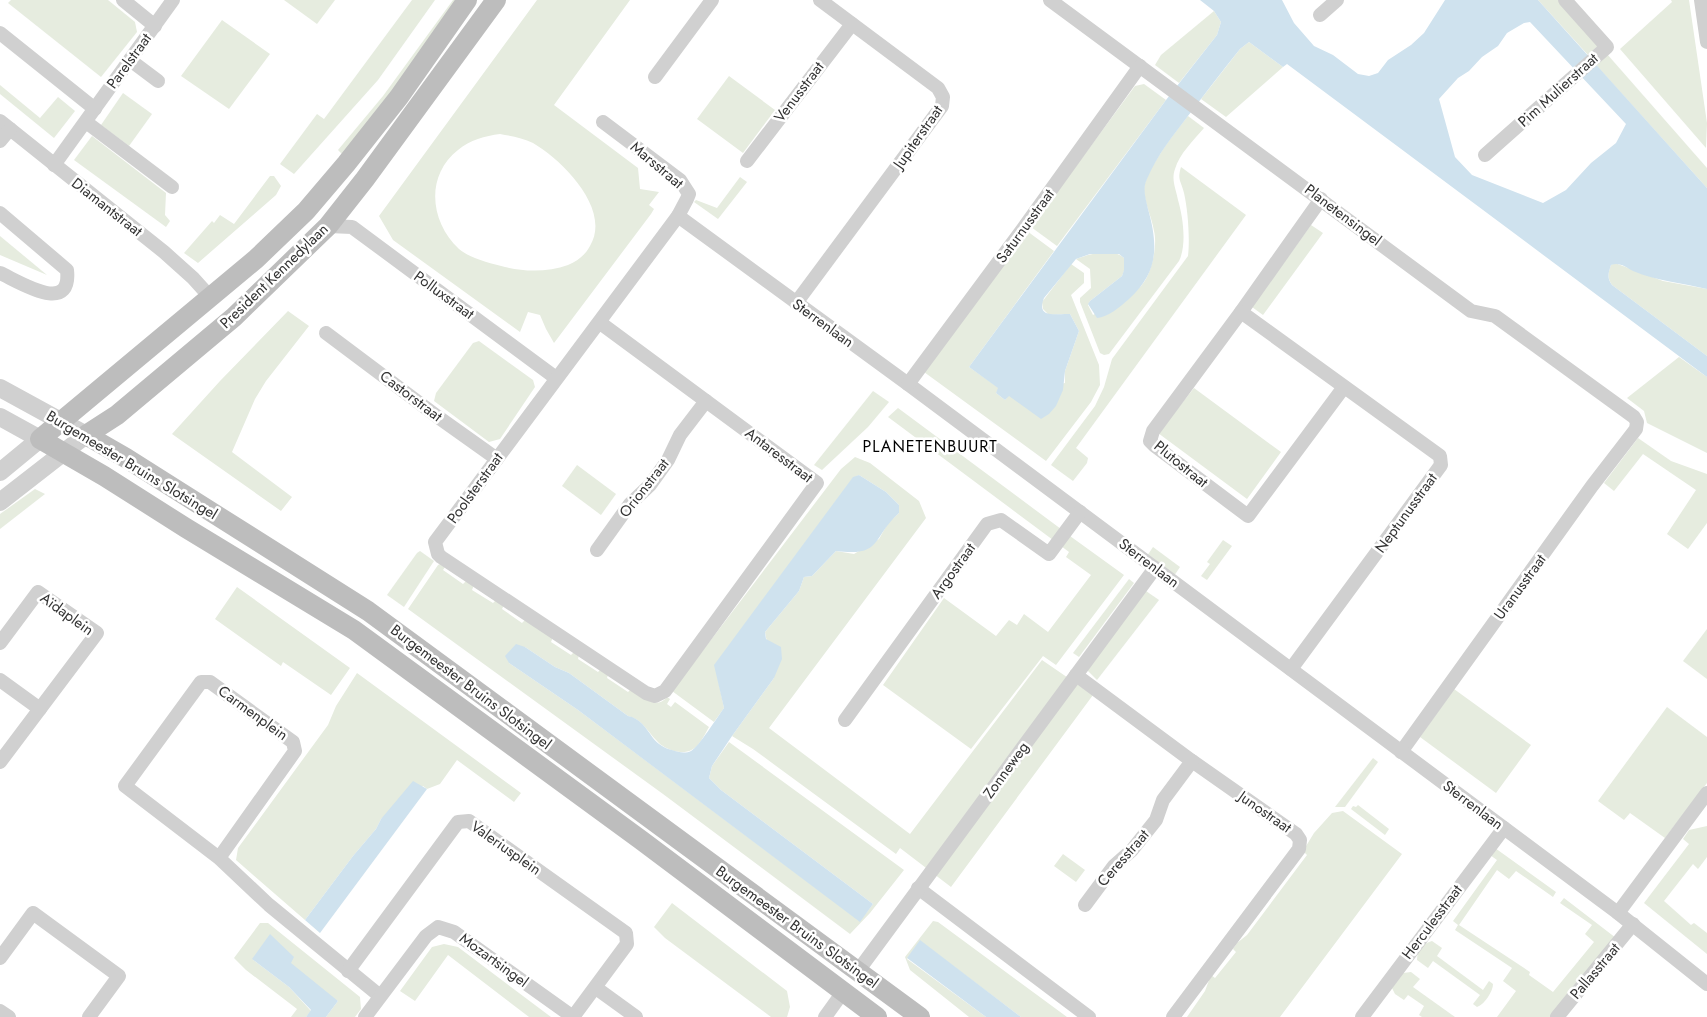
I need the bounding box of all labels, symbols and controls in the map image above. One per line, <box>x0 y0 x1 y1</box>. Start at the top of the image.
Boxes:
street label: Parelstraat <box>101 28 157 93</box>
street label: Pim Mulierstraat <box>1513 48 1603 132</box>
street label: Venusstraat <box>769 57 829 127</box>
street label: Jupiterstraat <box>887 100 948 175</box>
street label: Marsstraat <box>626 136 689 194</box>
street label: Diamantstraat <box>67 172 147 242</box>
street label: Planetensingel <box>1300 179 1386 251</box>
street label: Saturnusstraat <box>991 184 1060 268</box>
street label: President Kennedylaan <box>215 218 333 334</box>
street label: Polluxstraat <box>409 266 479 325</box>
street label: Sterrenlaan <box>788 293 858 353</box>
street label: Castorstraat <box>375 365 447 427</box>
street label: Burgemeester Bruins Slotsingel <box>42 405 222 525</box>
street label: Antaresstraat <box>740 422 818 488</box>
district label: PLANETENBUURT <box>862 435 998 458</box>
street label: Plutostraat <box>1149 435 1213 493</box>
street label: Poolsterstraat <box>442 448 509 528</box>
street label: Orionstraat <box>614 453 674 522</box>
street label: Neptunusstraat <box>1369 468 1443 557</box>
street label: Sterrenlaan <box>1114 533 1184 593</box>
street label: Argostraat <box>925 538 981 604</box>
street label: Uranusstraat <box>1489 549 1552 624</box>
street label: Aïdaplein <box>36 587 98 641</box>
street label: Burgemeester Bruins Slotsingel <box>386 619 556 755</box>
street label: Carmenplein <box>214 680 292 746</box>
street label: Zonneweg <box>978 737 1034 803</box>
street label: Sterrenlaan <box>1438 775 1508 835</box>
street label: Junostraat <box>1232 785 1296 839</box>
street label: Valeriusplein <box>466 816 546 880</box>
street label: Ceresstraat <box>1092 824 1154 891</box>
street label: Burgemeester Bruins Slotsingel <box>711 860 883 994</box>
street label: Herculesstraat <box>1397 880 1468 964</box>
street label: Mozartsingel <box>455 927 533 993</box>
street label: Pallasstraat <box>1565 938 1626 1004</box>

